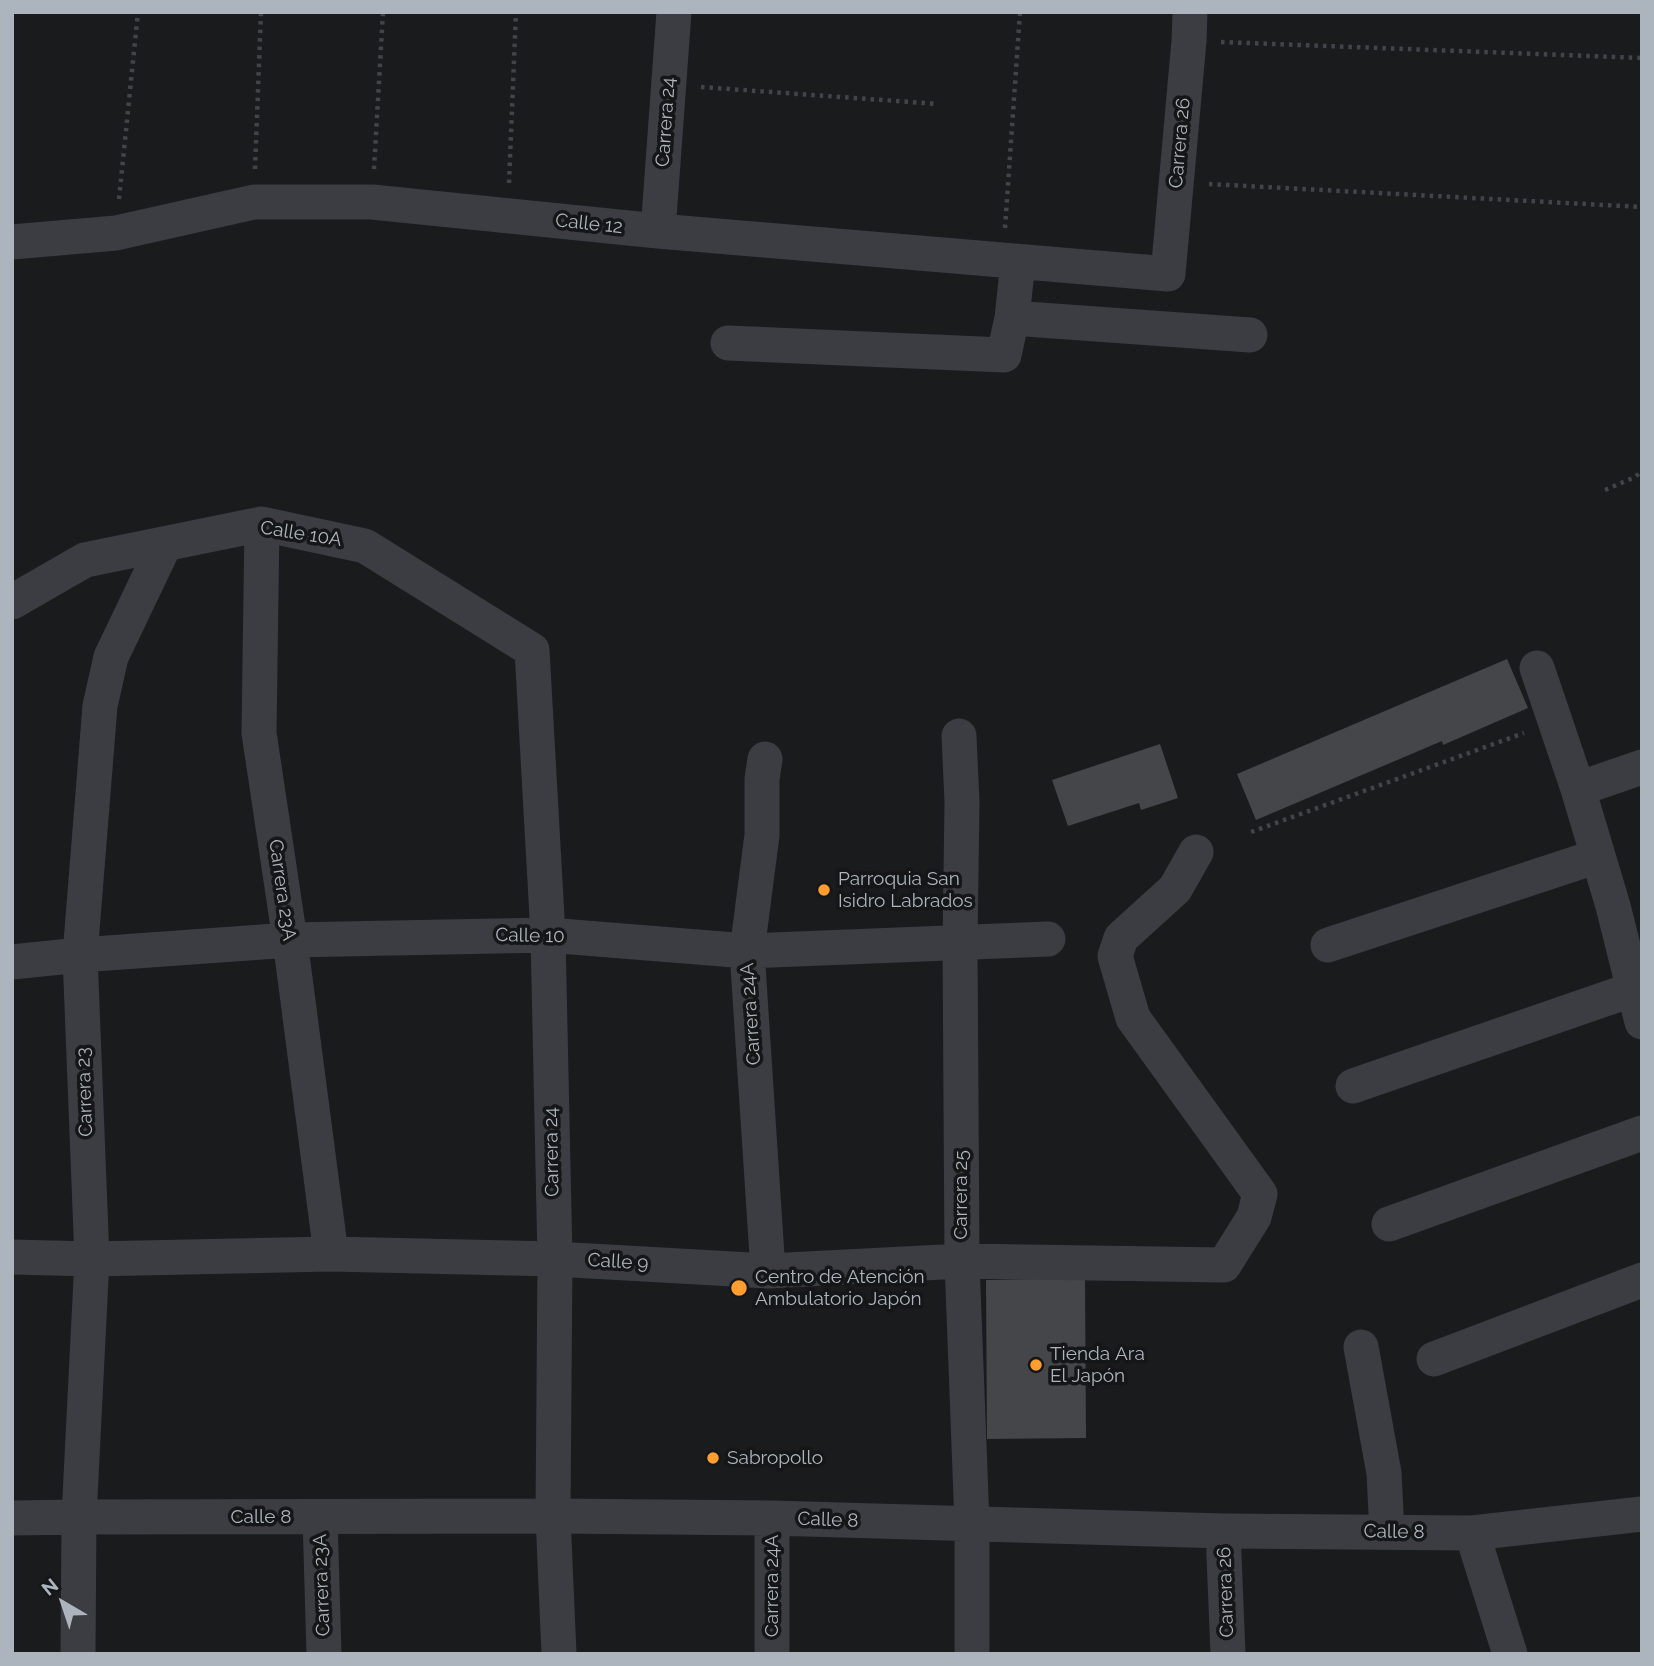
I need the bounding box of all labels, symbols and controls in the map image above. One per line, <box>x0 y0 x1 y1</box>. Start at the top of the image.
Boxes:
street label: Carrera 24 <box>652 76 680 168</box>
street label: Carrera 26 <box>1165 97 1195 189</box>
street label: Calle 12 <box>554 209 624 239</box>
street label: Calle 10A <box>259 516 343 552</box>
street label: Carrera 23A <box>264 838 300 942</box>
place label: Parroquia San Isidro Labrados <box>838 868 973 912</box>
marker: Parroquia San Isidro Labrados <box>816 882 832 898</box>
street label: Calle 10 <box>495 924 565 948</box>
street label: Carrera 24A <box>736 962 766 1066</box>
street label: Carrera 23 <box>72 1047 98 1137</box>
street label: Carrera 24 <box>540 1107 564 1197</box>
street label: Carrera 25 <box>950 1150 972 1240</box>
street label: Calle 9 <box>587 1249 649 1275</box>
place label: Centro de Atención Ambulatorio Japón <box>755 1266 925 1310</box>
marker: Centro de Atención Ambulatorio Japón <box>729 1278 749 1298</box>
place label: Tienda Ara El Japón <box>1050 1343 1145 1387</box>
marker: Tienda Ara El Japón <box>1028 1357 1044 1373</box>
place label: Sabropollo <box>727 1447 823 1469</box>
marker: Sabropollo <box>705 1450 721 1466</box>
street label: Calle 8 <box>231 1506 291 1528</box>
street label: Calle 8 <box>797 1508 859 1532</box>
street label: Calle 8 <box>1363 1520 1425 1544</box>
street label: Carrera 23A <box>309 1533 335 1637</box>
street label: Carrera 24A <box>761 1535 783 1637</box>
street label: Carrera 26 <box>1213 1546 1239 1638</box>
north arrow <box>28 1568 98 1638</box>
text: N <box>37 1574 62 1600</box>

